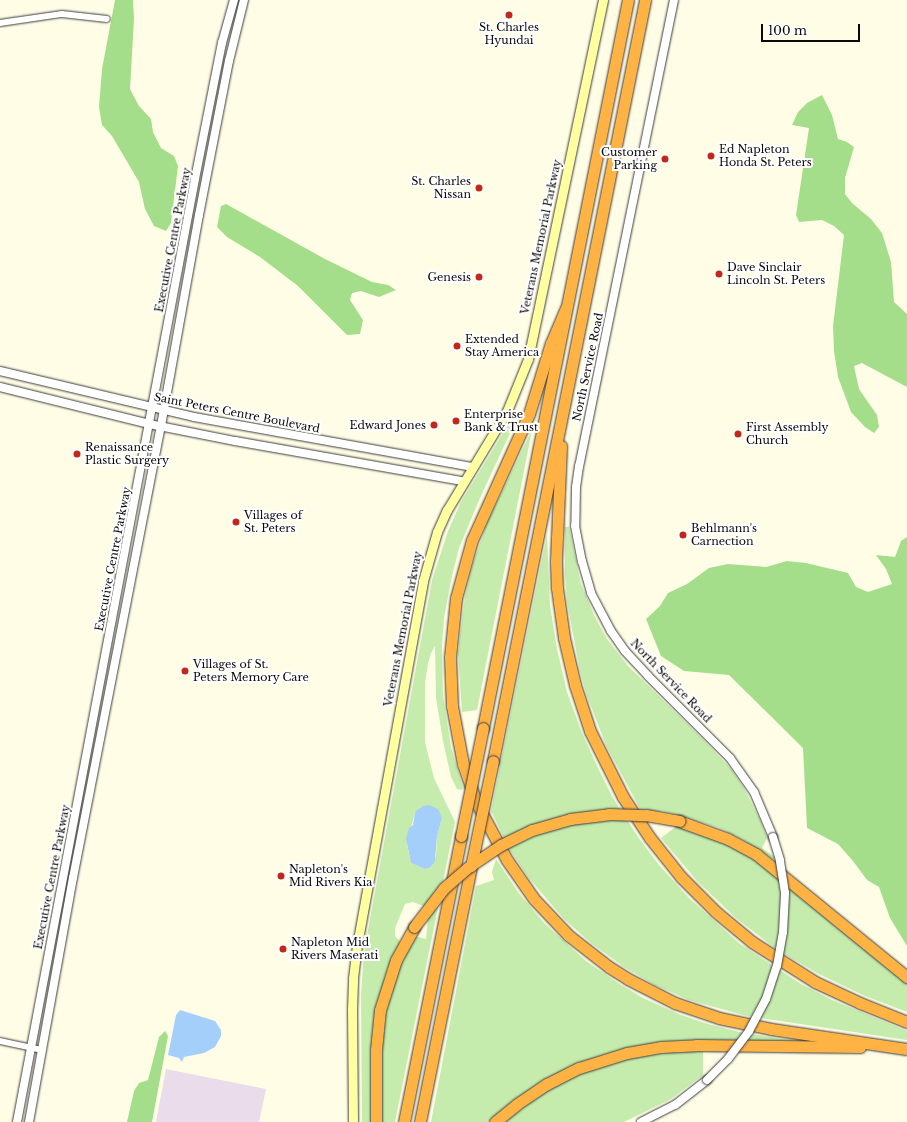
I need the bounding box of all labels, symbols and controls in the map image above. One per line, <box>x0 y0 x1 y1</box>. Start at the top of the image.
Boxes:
marker: St. Charles Hyundai <box>504 10 514 20</box>
scale bar <box>763 16 862 42</box>
place label: St. Charles Hyundai <box>479 21 539 47</box>
text: 100 m <box>768 23 807 38</box>
place label: Ed Napleton Honda St. Peters <box>719 143 812 169</box>
place label: Customer Parking <box>601 146 657 172</box>
marker: Ed Napleton Honda St. Peters <box>706 151 716 161</box>
marker: Customer Parking <box>660 154 670 164</box>
street label: Veterans Memorial Parkway <box>518 158 564 316</box>
street label: Executive Centre Parkway <box>153 167 193 313</box>
place label: St. Charles Nissan <box>411 175 471 201</box>
marker: St. Charles Nissan <box>474 183 484 193</box>
place label: Dave Sinclair Lincoln St. Peters <box>727 261 825 287</box>
marker: Dave Sinclair Lincoln St. Peters <box>714 269 724 279</box>
place label: Genesis <box>428 270 471 284</box>
marker: Genesis <box>474 272 484 282</box>
street label: North Service Road <box>570 312 606 422</box>
place label: Extended Stay America <box>465 333 540 359</box>
marker: Extended Stay America <box>452 341 462 351</box>
street label: Saint Peters Centre Boulevard <box>153 390 321 436</box>
place label: Enterprise Bank & Trust <box>464 408 539 434</box>
marker: Enterprise Bank & Trust <box>451 416 461 426</box>
place label: Edward Jones <box>349 418 426 432</box>
marker: Edward Jones <box>429 420 439 430</box>
place label: First Assembly Church <box>746 421 829 447</box>
marker: First Assembly Church <box>733 429 743 439</box>
place label: Renaissance Plastic Surgery <box>85 441 169 467</box>
marker: Renaissance Plastic Surgery <box>72 449 82 459</box>
street label: Executive Centre Parkway <box>93 486 133 632</box>
place label: Villages of St. Peters <box>244 509 302 535</box>
marker: Villages of St. Peters <box>231 517 241 527</box>
place label: Behlmann's Carnection <box>691 522 757 548</box>
marker: Behlmann's Carnection <box>678 530 688 540</box>
street label: Veterans Memorial Parkway <box>381 550 425 708</box>
street label: North Service Road <box>628 637 714 725</box>
place label: Villages of St. Peters Memory Care <box>193 658 309 684</box>
marker: Villages of St. Peters Memory Care <box>180 666 190 676</box>
street label: Executive Centre Parkway <box>32 804 72 950</box>
place label: Napleton's Mid Rivers Kia <box>289 863 372 889</box>
marker: Napleton's Mid Rivers Kia <box>276 871 286 881</box>
place label: Napleton Mid Rivers Maserati <box>291 936 378 962</box>
marker: Napleton Mid Rivers Maserati <box>278 944 288 954</box>

